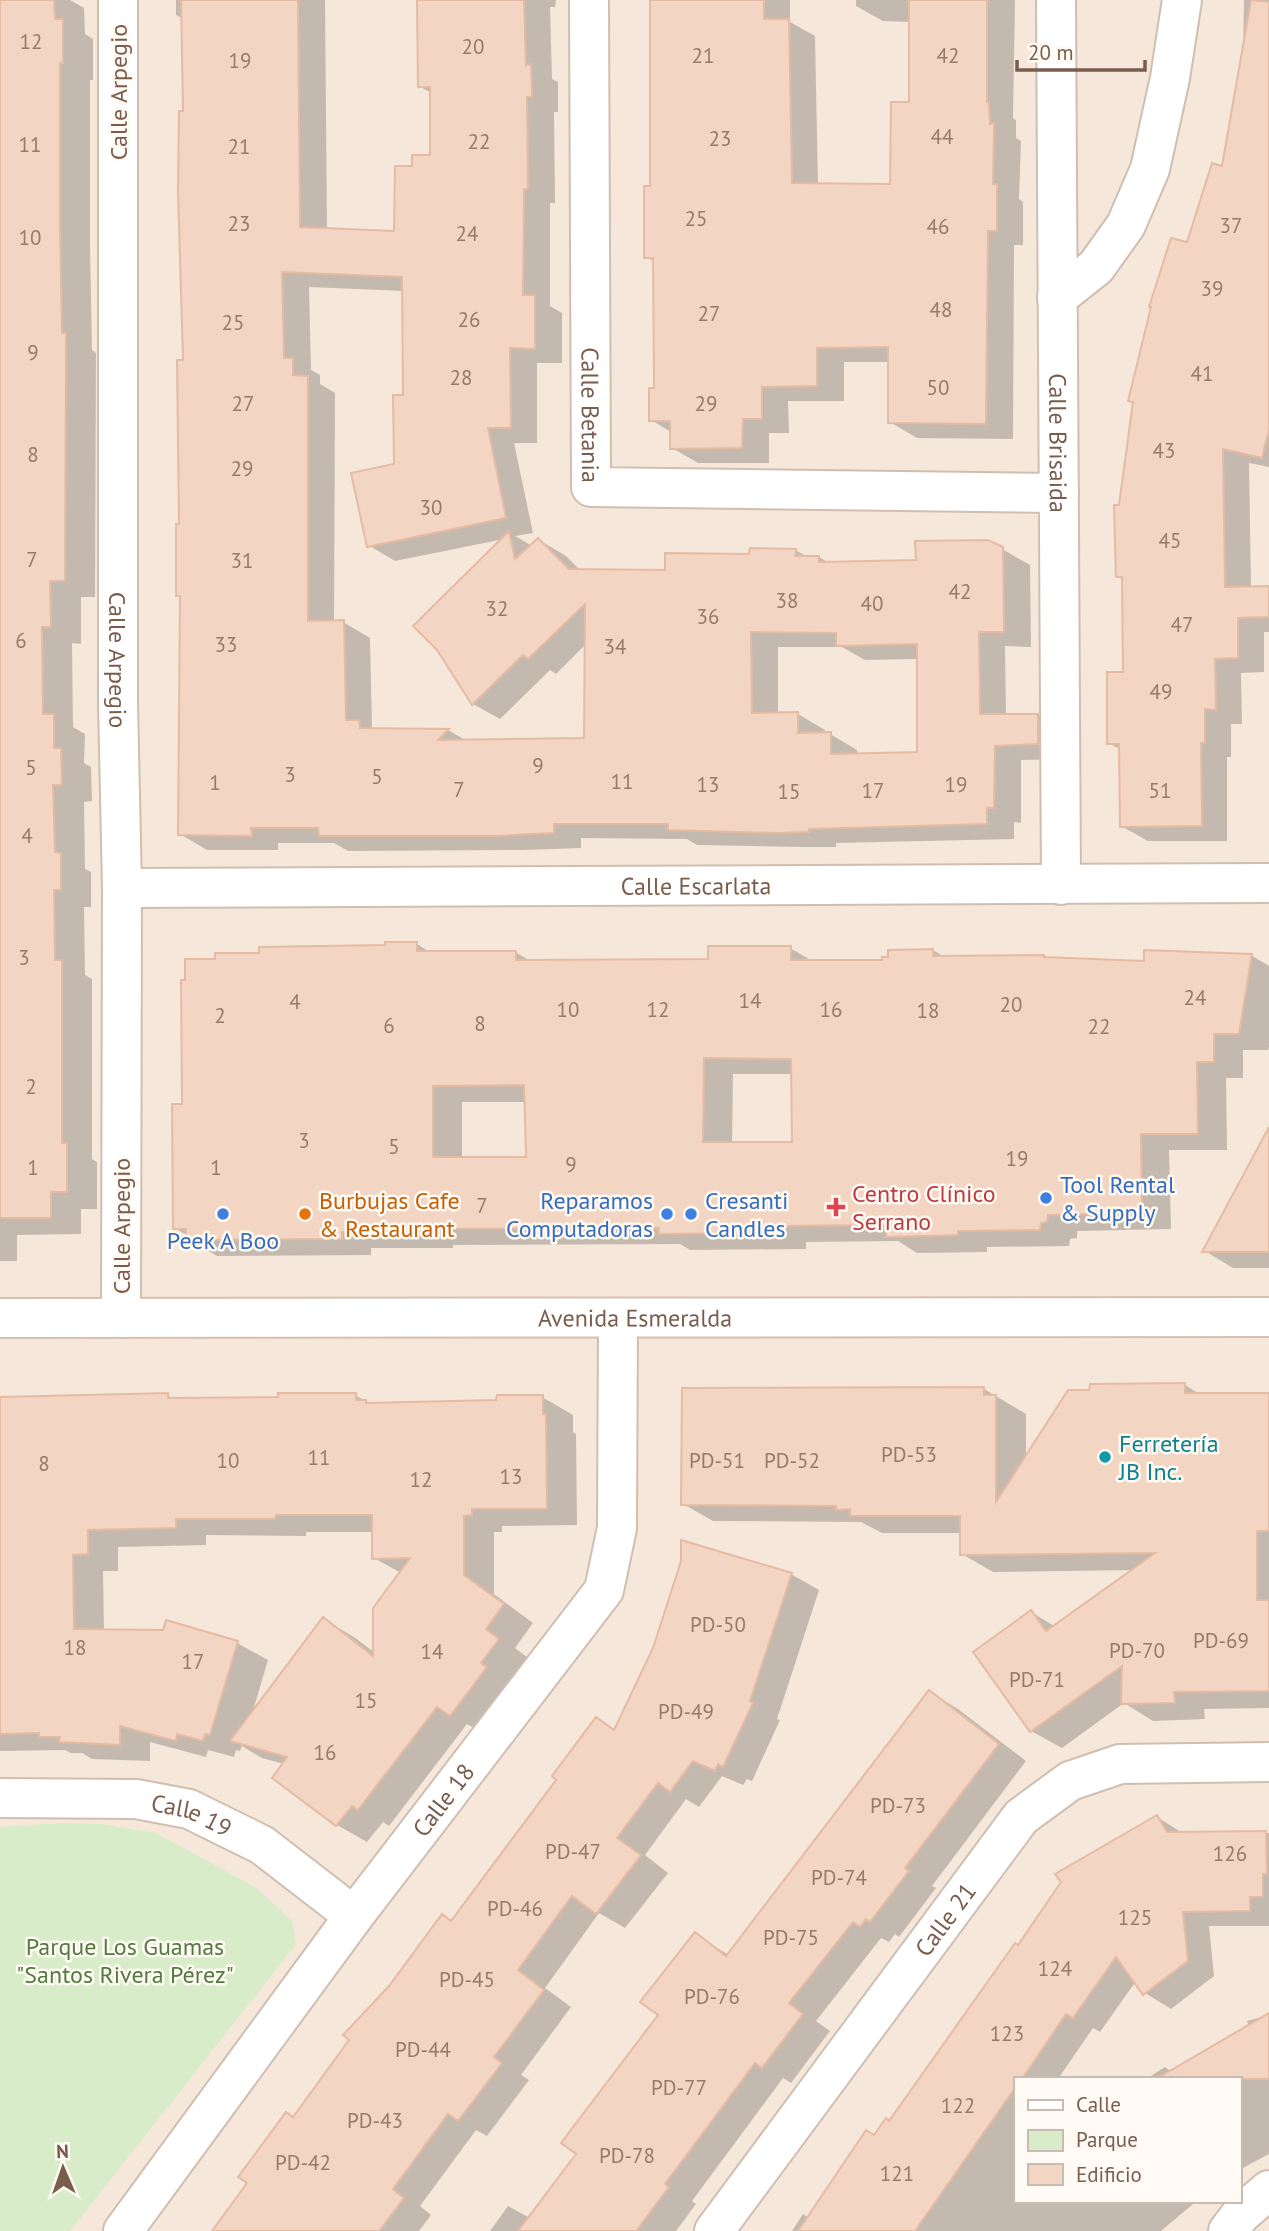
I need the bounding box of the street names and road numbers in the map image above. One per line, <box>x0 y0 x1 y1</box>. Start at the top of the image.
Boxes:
street label: Calle Arpegio <box>103 24 134 160</box>
street label: Calle Betania <box>575 347 606 483</box>
street label: Calle Brisaida <box>1043 373 1074 513</box>
street label: Calle Arpegio <box>103 592 134 729</box>
street label: Calle Escarlata <box>621 870 771 901</box>
street label: Calle Arpegio <box>106 1158 137 1294</box>
street label: Avenida Esmeralda <box>538 1302 732 1333</box>
street label: Calle 18 <box>405 1757 481 1843</box>
street label: Calle 19 <box>149 1787 237 1843</box>
street label: Calle 21 <box>908 1876 983 1962</box>

